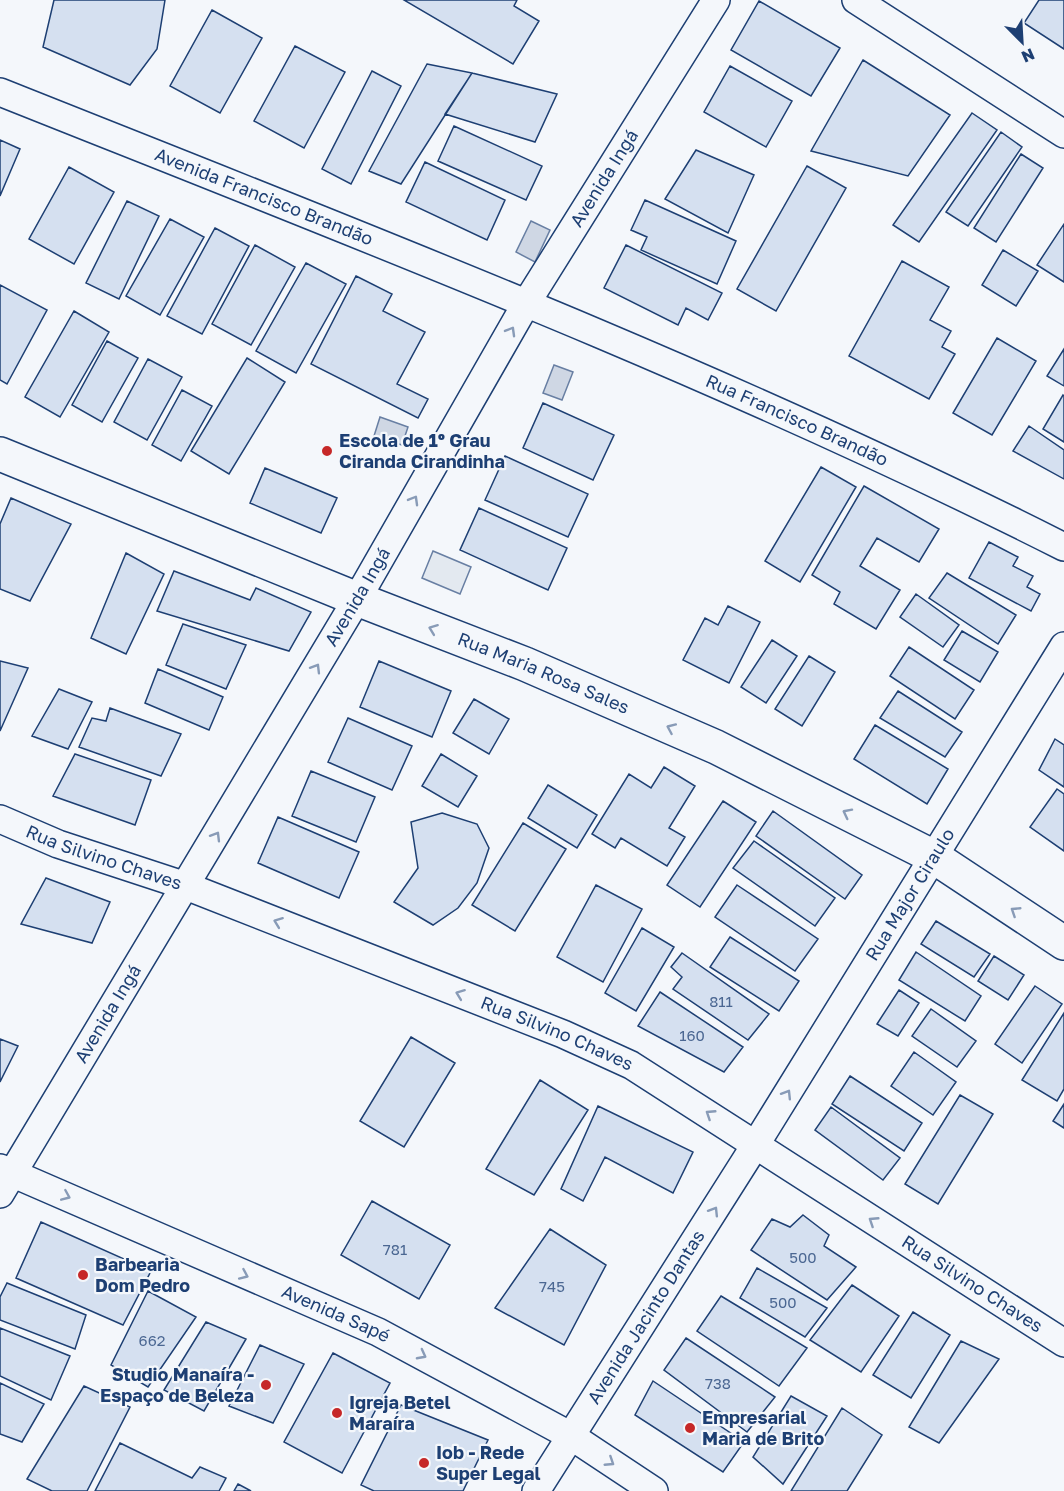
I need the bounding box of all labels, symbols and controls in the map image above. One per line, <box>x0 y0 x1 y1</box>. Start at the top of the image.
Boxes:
north arrow <box>992 12 1052 72</box>
text: N <box>1018 44 1038 67</box>
street label: Avenida Ingá <box>565 125 642 231</box>
street label: Avenida Francisco Brandão <box>152 143 377 250</box>
one-way arrow <box>504 326 515 337</box>
street label: Rua Francisco Brandão <box>703 369 892 470</box>
place label: Escola de 1º Grau Ciranda Cirandinha <box>339 429 505 472</box>
marker: Escola de 1º Grau Ciranda Cirandinha <box>320 444 334 458</box>
one-way arrow <box>407 496 418 506</box>
street label: Avenida Ingá <box>319 543 394 650</box>
one-way arrow <box>429 623 439 636</box>
street label: Rua Maria Rosa Sales <box>455 627 633 718</box>
one-way arrow <box>309 664 320 674</box>
one-way arrow <box>667 723 678 735</box>
one-way arrow <box>842 809 853 821</box>
street label: Rua Silvino Chaves <box>23 820 185 894</box>
street label: Rua Major Ciraulo <box>860 824 959 964</box>
one-way arrow <box>209 832 221 842</box>
one-way arrow <box>1011 907 1022 918</box>
one-way arrow <box>273 917 284 930</box>
street label: Avenida Ingá <box>69 960 145 1067</box>
one-way arrow <box>455 988 465 1001</box>
street label: Rua Silvino Chaves <box>478 991 637 1075</box>
house number: 811 <box>709 992 733 1010</box>
house number: 160 <box>679 1026 705 1044</box>
one-way arrow <box>779 1090 790 1101</box>
one-way arrow <box>706 1110 716 1122</box>
one-way arrow <box>60 1189 71 1201</box>
one-way arrow <box>706 1207 718 1217</box>
one-way arrow <box>869 1217 880 1228</box>
street label: Avenida Jacinto Dantas <box>582 1225 709 1408</box>
street label: Rua Silvino Chaves <box>898 1230 1047 1337</box>
house number: 781 <box>383 1240 407 1258</box>
house number: 500 <box>789 1248 817 1266</box>
place label: Barbearia Dom Pedro <box>95 1253 190 1296</box>
marker: Barbearia Dom Pedro <box>76 1268 90 1282</box>
one-way arrow <box>238 1268 249 1280</box>
house number: 745 <box>539 1277 565 1295</box>
street label: Avenida Sapé <box>279 1280 394 1346</box>
house number: 500 <box>769 1293 797 1311</box>
house number: 662 <box>139 1331 165 1349</box>
one-way arrow <box>416 1348 426 1359</box>
place label: Studio Manaíra - Espaço de Beleza <box>100 1363 254 1406</box>
house number: 738 <box>705 1374 731 1392</box>
marker: Studio Manaíra - Espaço de Beleza <box>259 1378 273 1392</box>
place label: Igreja Betel Maraíra <box>349 1391 451 1434</box>
marker: Igreja Betel Maraíra <box>330 1406 344 1420</box>
place label: Empresarial Maria de Brito <box>702 1406 824 1449</box>
marker: Empresarial Maria de Brito <box>683 1421 697 1435</box>
place label: Iob - Rede Super Legal <box>436 1441 540 1484</box>
one-way arrow <box>603 1455 614 1466</box>
marker: Iob - Rede Super Legal <box>417 1456 431 1470</box>

